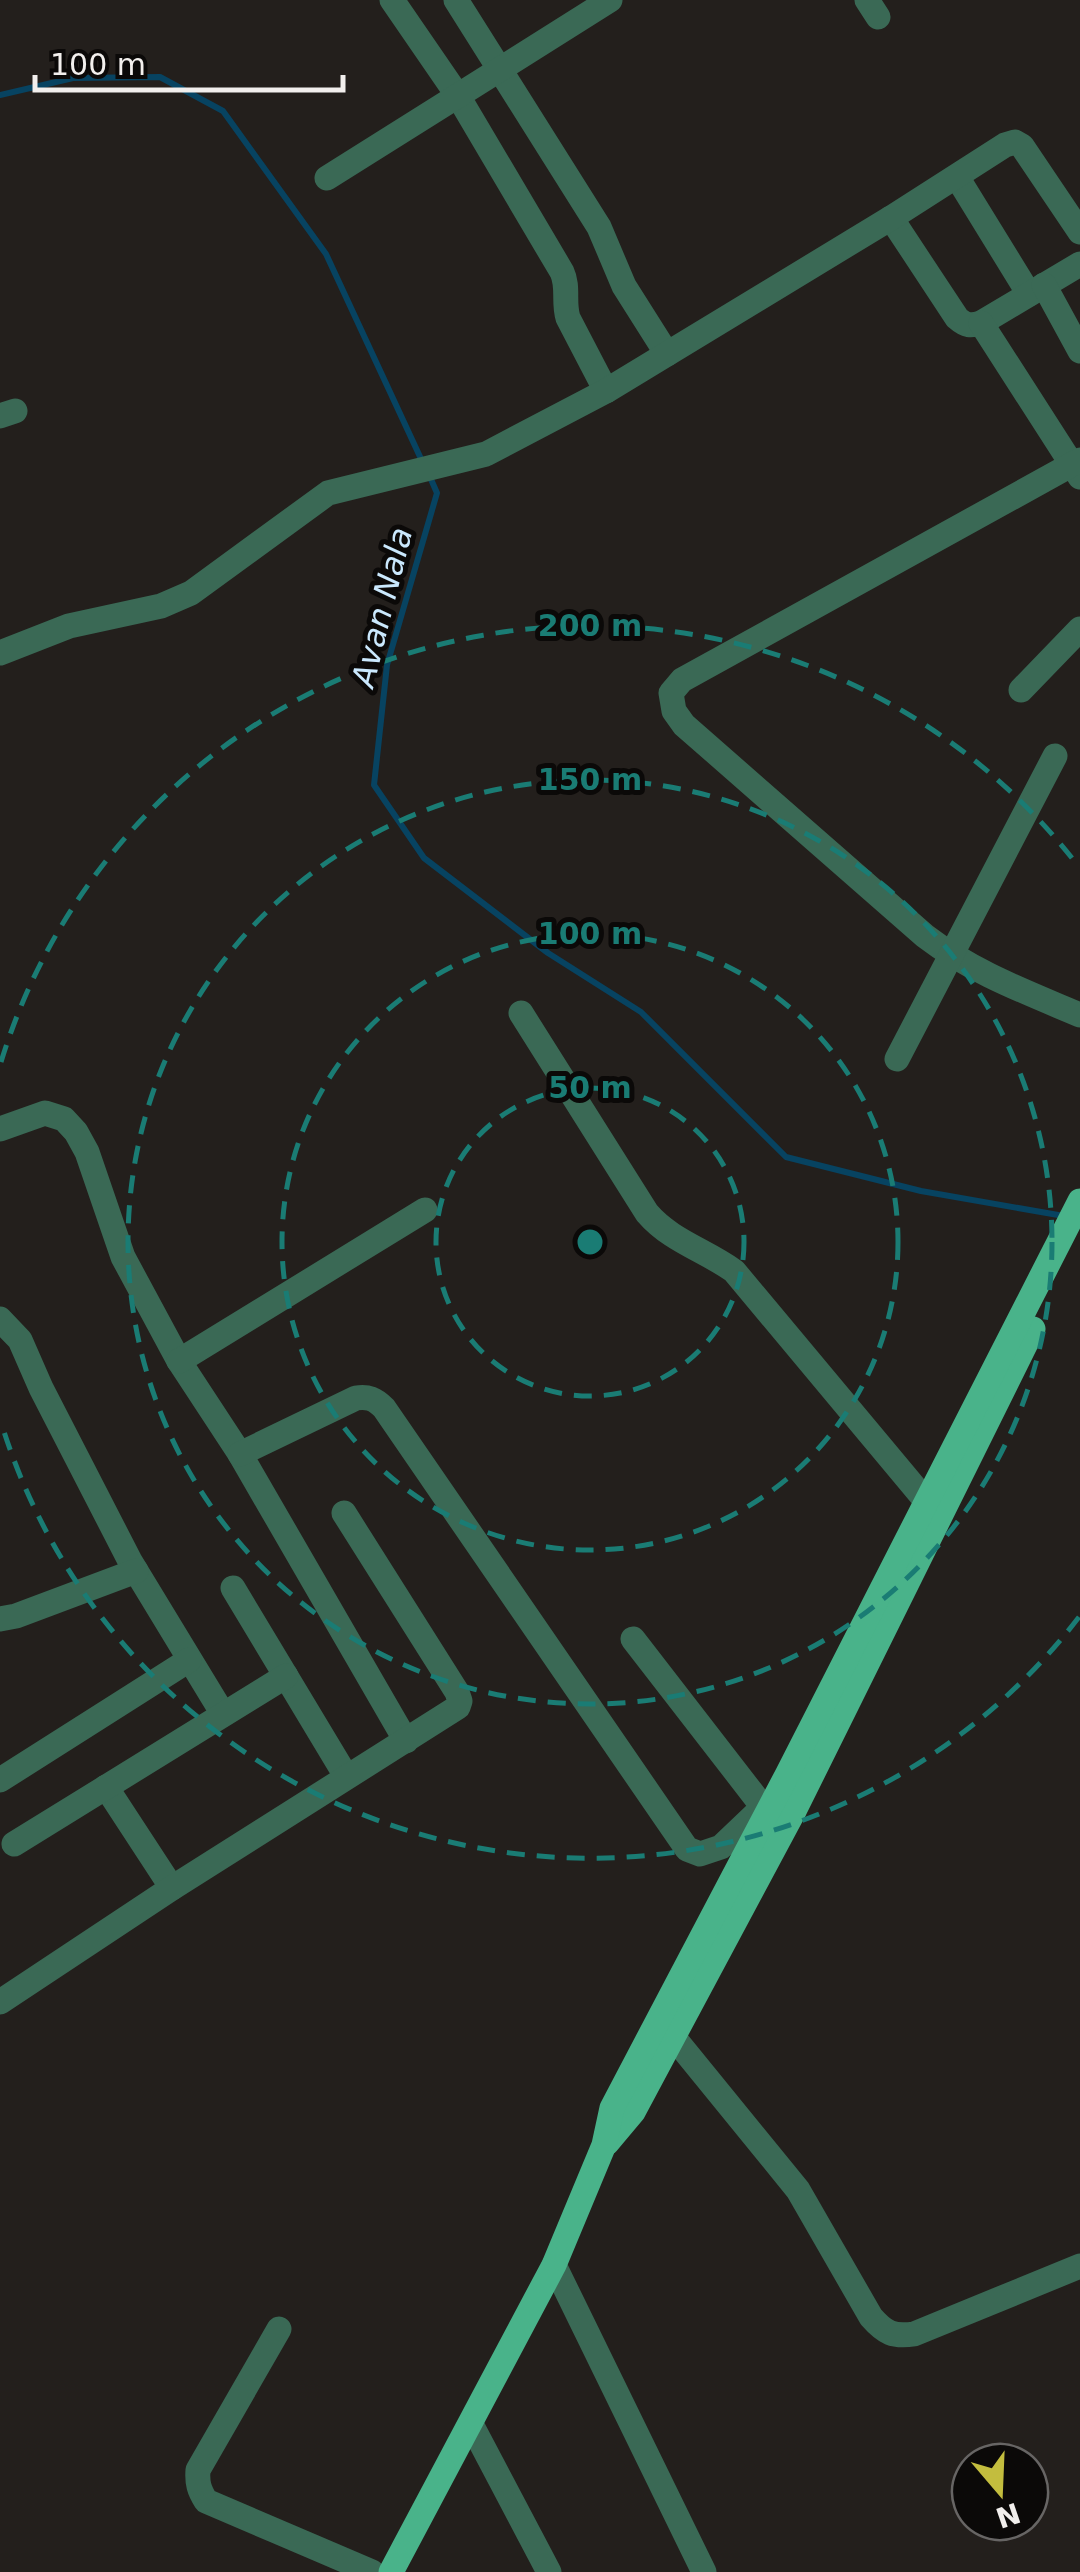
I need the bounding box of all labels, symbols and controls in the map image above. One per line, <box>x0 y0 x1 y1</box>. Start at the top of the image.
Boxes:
scale bar <box>35 30 342 92</box>
text: 100 m <box>50 47 146 82</box>
water label: Avan Nala <box>343 523 420 693</box>
text: 200 m <box>538 608 642 643</box>
text: 150 m <box>538 762 642 797</box>
text: 100 m <box>538 916 642 951</box>
text: 50 m <box>548 1070 632 1105</box>
centre of rings <box>572 1224 608 1260</box>
north arrow <box>950 2442 1050 2542</box>
text: N <box>992 2496 1024 2535</box>

